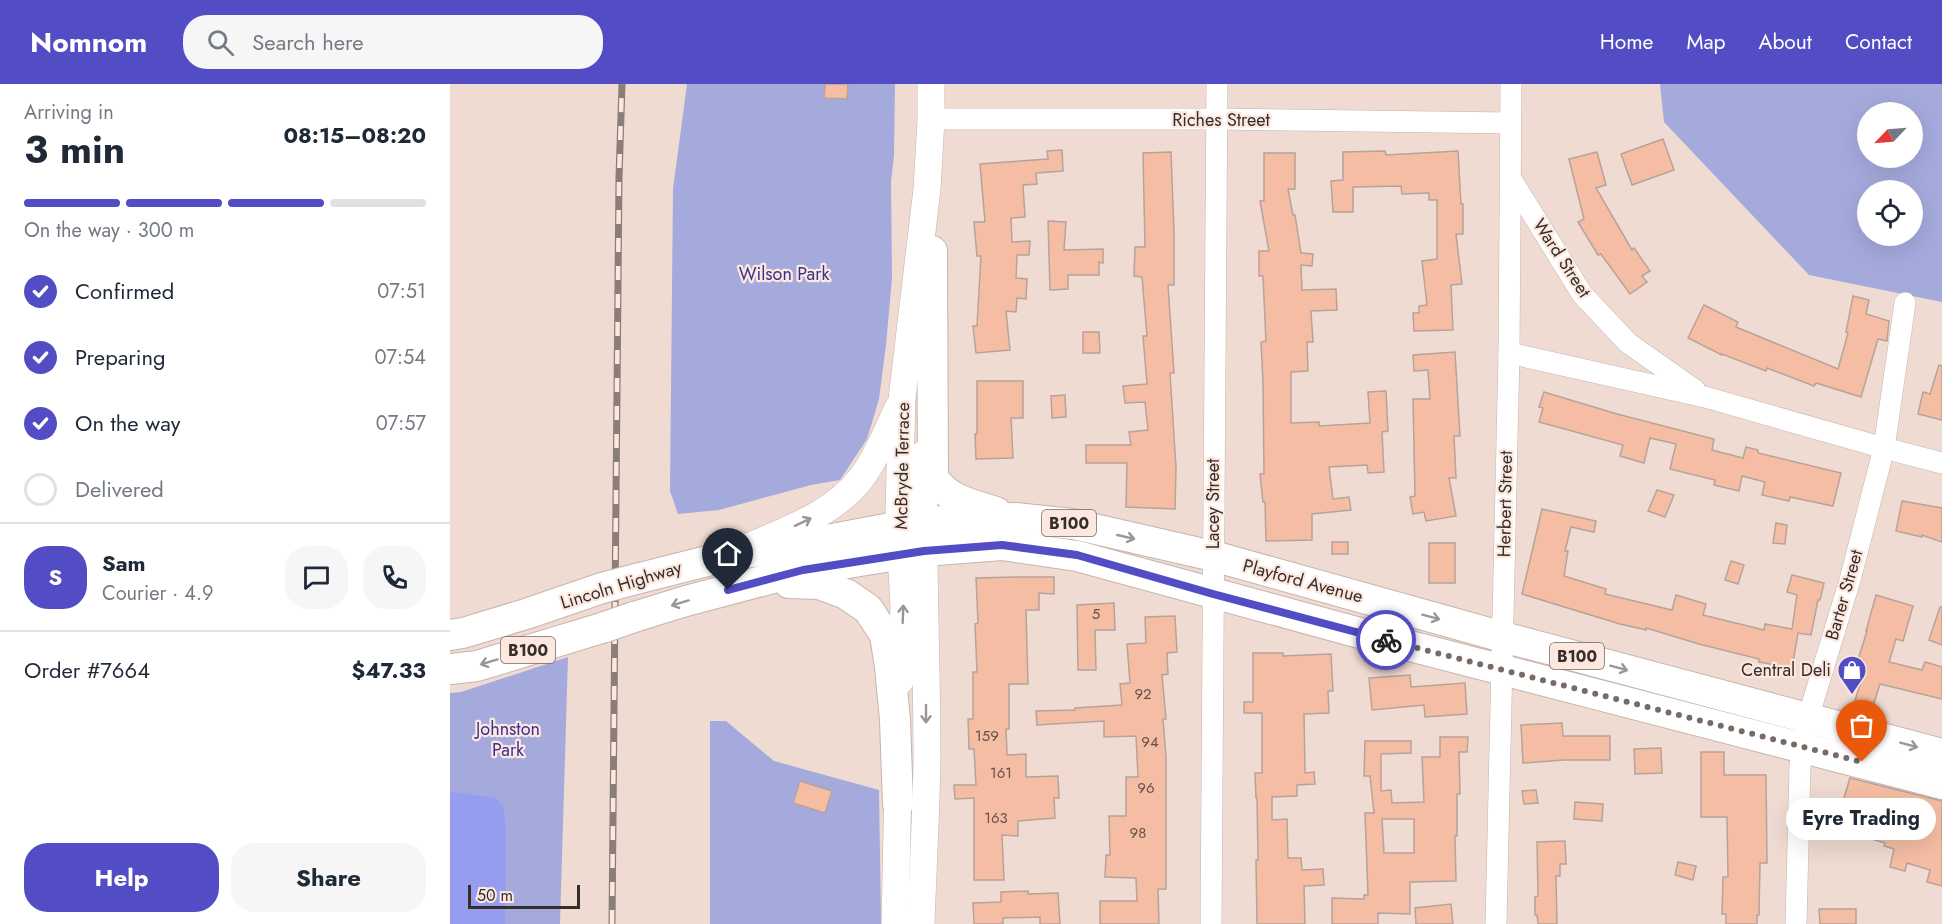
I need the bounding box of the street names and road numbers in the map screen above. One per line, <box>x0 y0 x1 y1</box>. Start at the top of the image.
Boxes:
street label: Riches Street <box>1172 107 1271 133</box>
street label: Ward Street <box>1527 213 1598 303</box>
street label: McBryde Terrace <box>888 402 916 530</box>
street label: Herbert Street <box>1491 450 1519 558</box>
street label: Lacey Street <box>1200 458 1226 549</box>
road number: B100 <box>1042 510 1096 536</box>
street label: Barter Street <box>1819 546 1869 643</box>
street label: Playford Avenue <box>1240 552 1366 610</box>
street label: Lincoln Highway <box>557 554 685 616</box>
road number: B100 <box>501 637 555 663</box>
road number: B100 <box>1550 643 1604 669</box>

